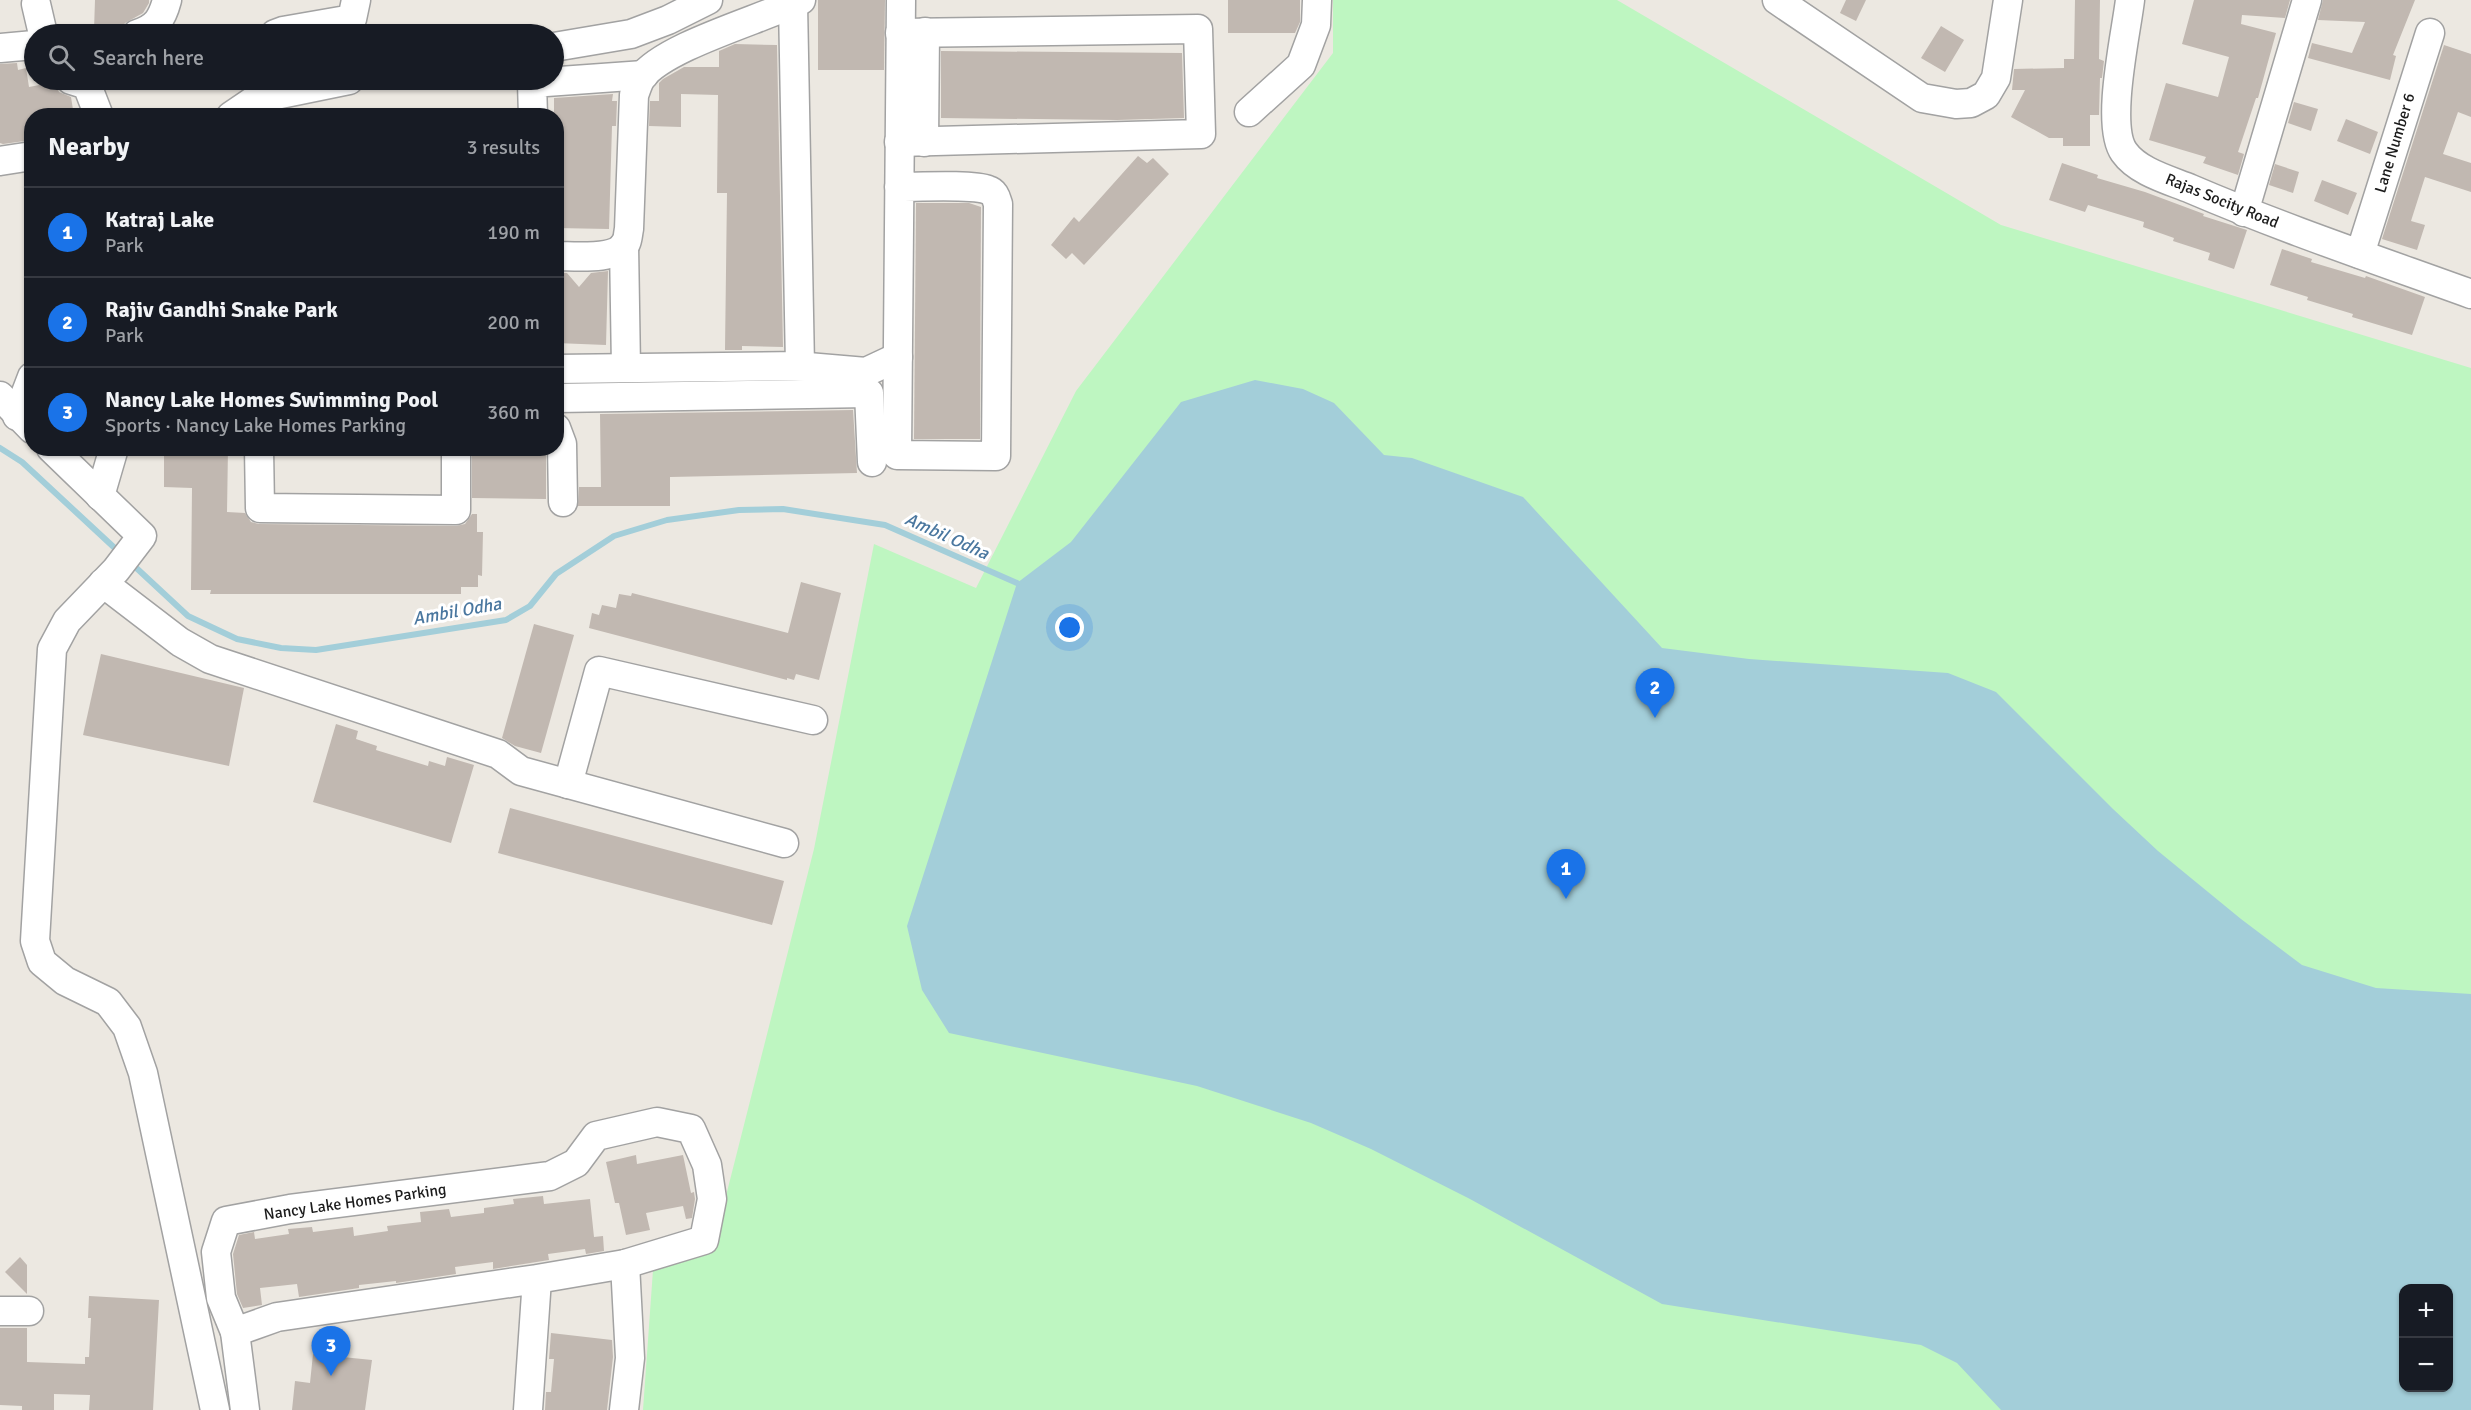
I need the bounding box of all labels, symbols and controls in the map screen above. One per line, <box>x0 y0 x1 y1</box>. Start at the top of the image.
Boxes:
search box <box>24 24 564 90</box>
icon: search <box>45 41 78 74</box>
text: Search here <box>93 44 204 71</box>
street label: Lane Number 6 <box>2370 91 2420 195</box>
text: Nearby <box>48 131 129 163</box>
text: 3 results <box>467 135 540 160</box>
street label: Rajas Socity Road <box>2162 169 2282 233</box>
text: Katraj Lake <box>105 206 214 233</box>
text: 1 <box>62 220 73 245</box>
text: 190 m <box>487 220 540 245</box>
text: Park <box>105 233 143 258</box>
text: Rajiv Gandhi Snake Park <box>105 296 338 323</box>
text: 2 <box>62 310 73 335</box>
text: 200 m <box>487 310 540 335</box>
text: Park <box>105 323 143 348</box>
text: Nancy Lake Homes Swimming Pool <box>105 386 438 413</box>
text: 3 <box>62 400 73 425</box>
text: 360 m <box>487 400 540 425</box>
text: Sports · Nancy Lake Homes Parking <box>105 413 406 438</box>
water label: Ambil Odha <box>902 508 993 565</box>
water label: Ambil Odha <box>411 592 504 630</box>
your location <box>1055 613 1084 642</box>
pin: 2 <box>1636 668 1674 718</box>
pin: 1 <box>1546 850 1586 899</box>
street label: Nancy Lake Homes Parking <box>262 1179 448 1225</box>
map controls <box>2399 1284 2453 1392</box>
button: + <box>2399 1284 2453 1338</box>
pin: 3 <box>312 1326 350 1376</box>
button: − <box>2399 1338 2453 1392</box>

